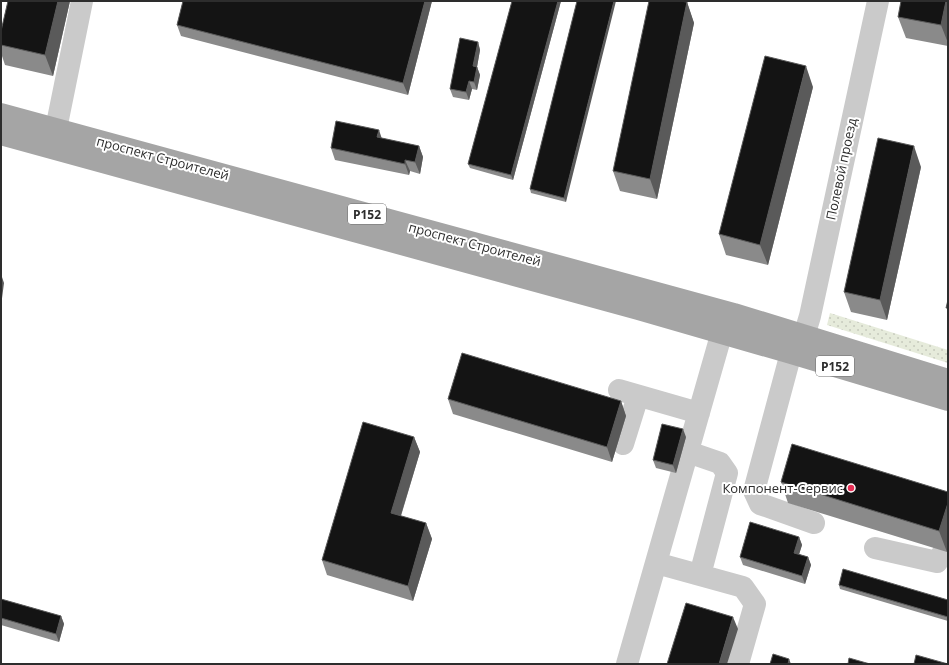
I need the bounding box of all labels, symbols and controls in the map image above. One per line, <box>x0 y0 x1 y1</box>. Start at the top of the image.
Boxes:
street label: Полевой проезд <box>821 116 861 222</box>
street label: проспект Строителей <box>95 132 231 184</box>
road number: Р152 <box>348 204 386 224</box>
street label: проспект Строителей <box>407 218 543 270</box>
road number: Р152 <box>816 356 854 376</box>
place label: Компонент-Сервис <box>722 479 843 497</box>
marker: Компонент-Сервис <box>846 483 856 493</box>

